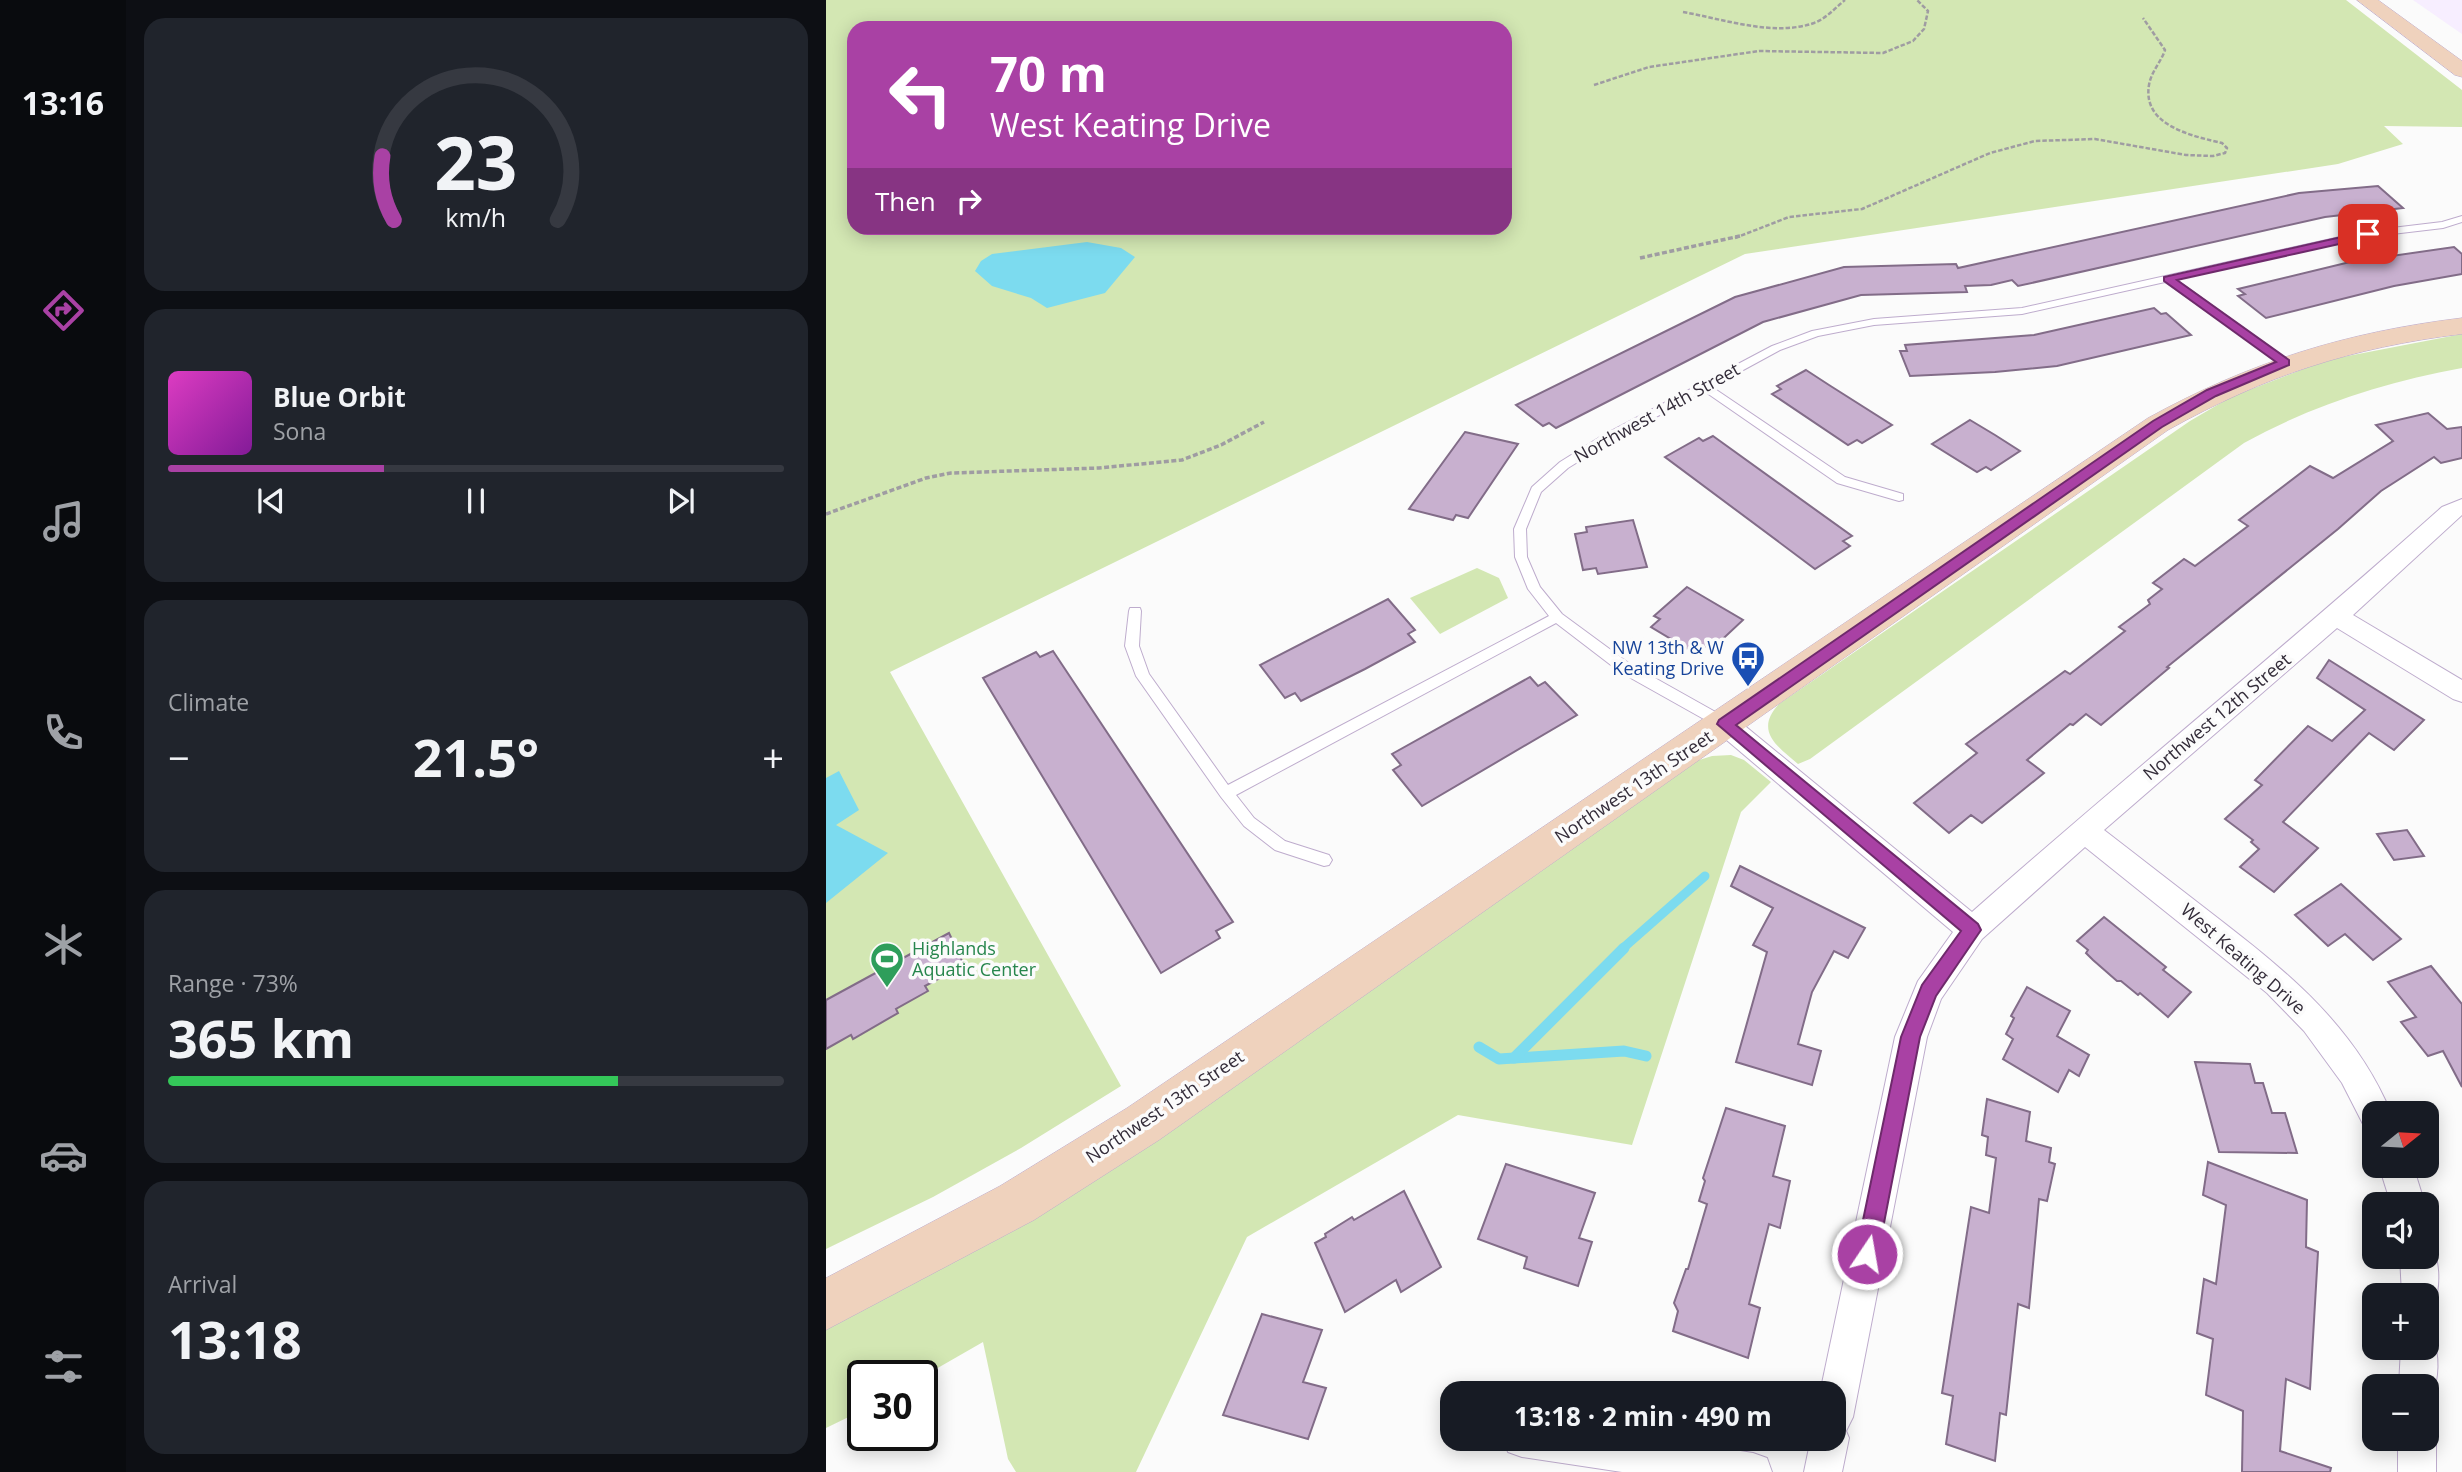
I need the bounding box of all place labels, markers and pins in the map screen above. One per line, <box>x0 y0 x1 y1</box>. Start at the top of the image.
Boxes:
pin <box>2338 204 2398 264</box>
place label: NW 13th & W Keating Drive <box>1612 635 1724 680</box>
bus stop icon: NW 13th & W Keating Drive <box>1729 639 1767 688</box>
place label: Highlands Aquatic Center <box>912 936 1037 981</box>
sports icon: Highlands Aquatic Center <box>868 940 906 989</box>

